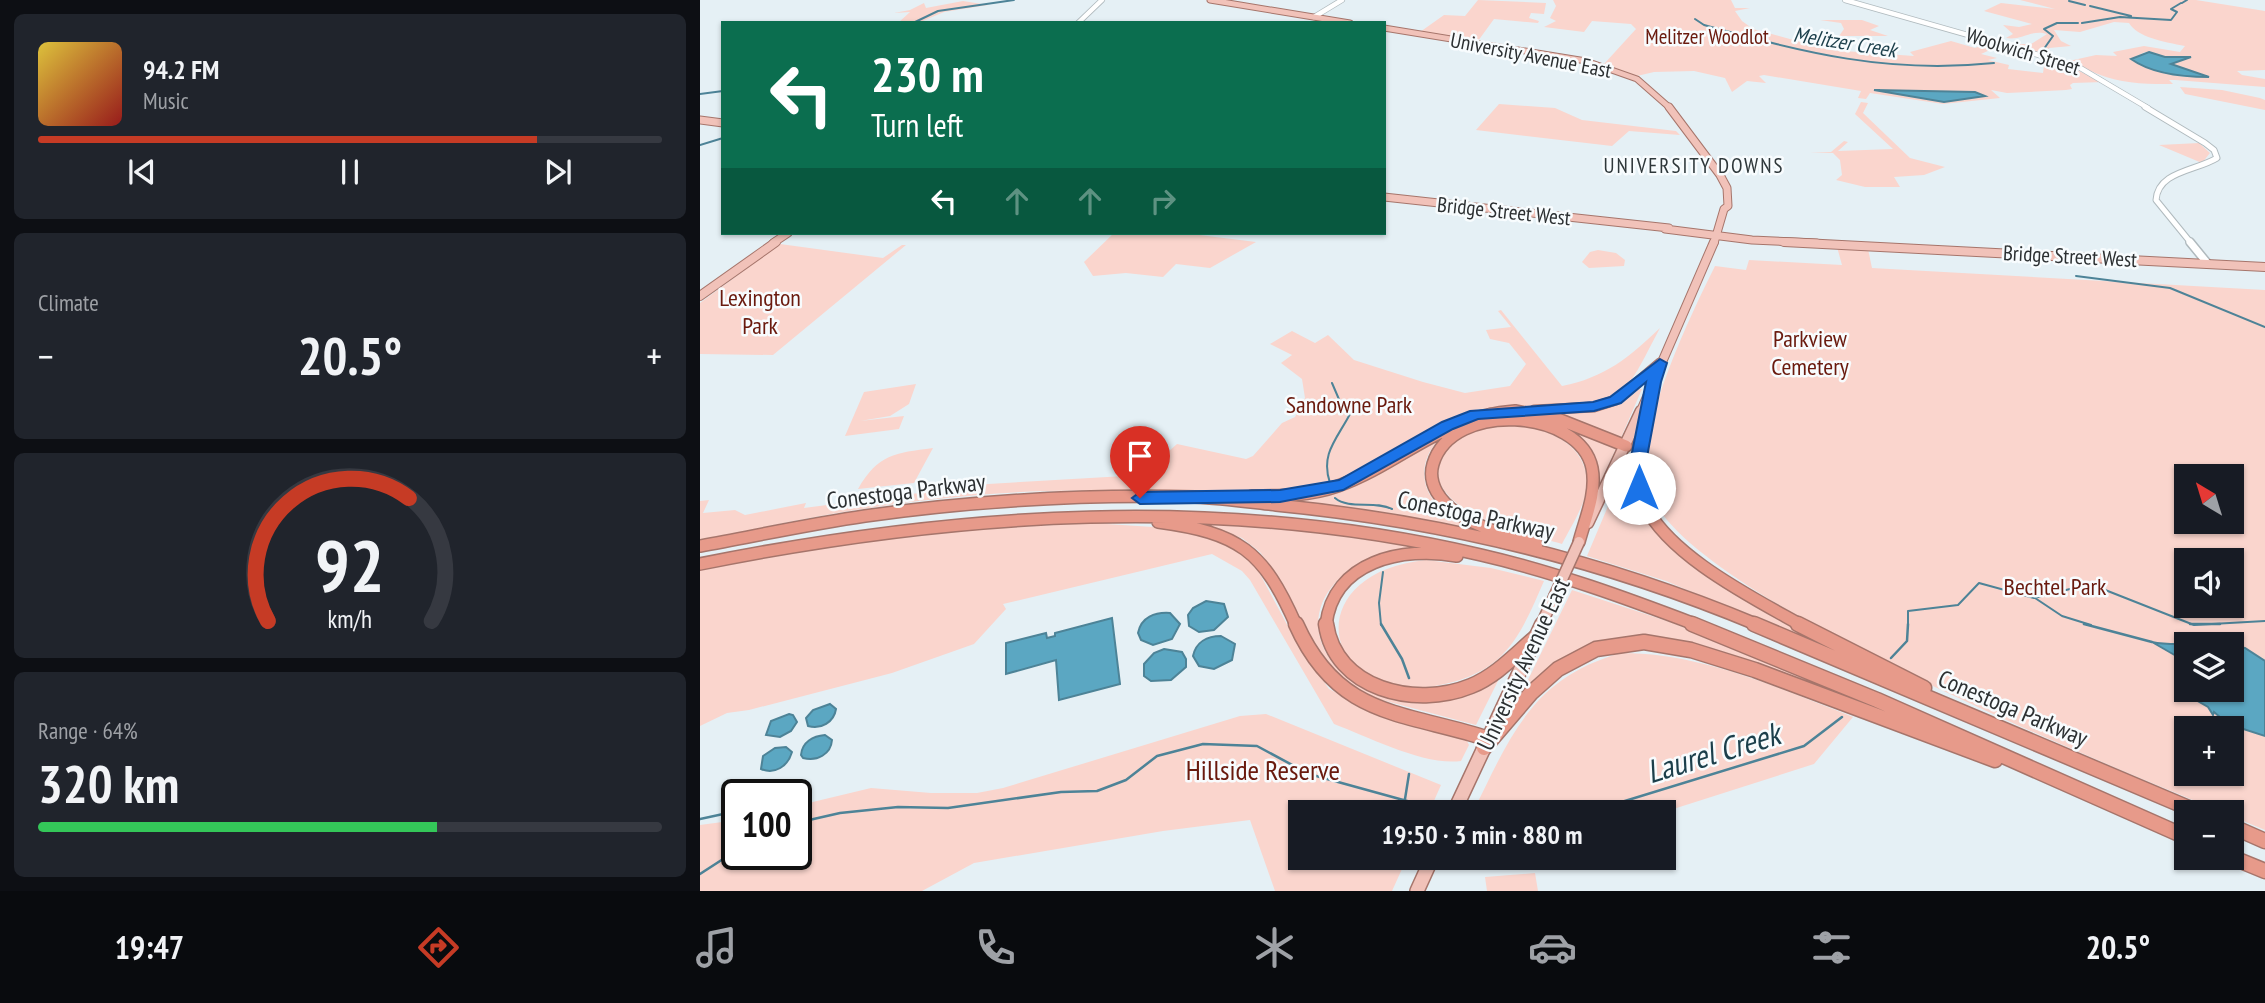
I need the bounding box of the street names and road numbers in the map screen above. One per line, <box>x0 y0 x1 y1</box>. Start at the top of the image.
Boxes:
street label: Woolwich Street <box>1963 21 2084 81</box>
street label: University Avenue East <box>1448 26 1614 84</box>
street label: Bridge Street West <box>1436 191 1572 231</box>
street label: Bridge Street West <box>2002 239 2138 273</box>
street label: Conestoga Parkway <box>825 466 987 516</box>
street label: Conestoga Parkway <box>1395 483 1557 547</box>
street label: University Avenue East <box>1469 572 1577 755</box>
street label: Conestoga Parkway <box>1934 663 2092 753</box>

